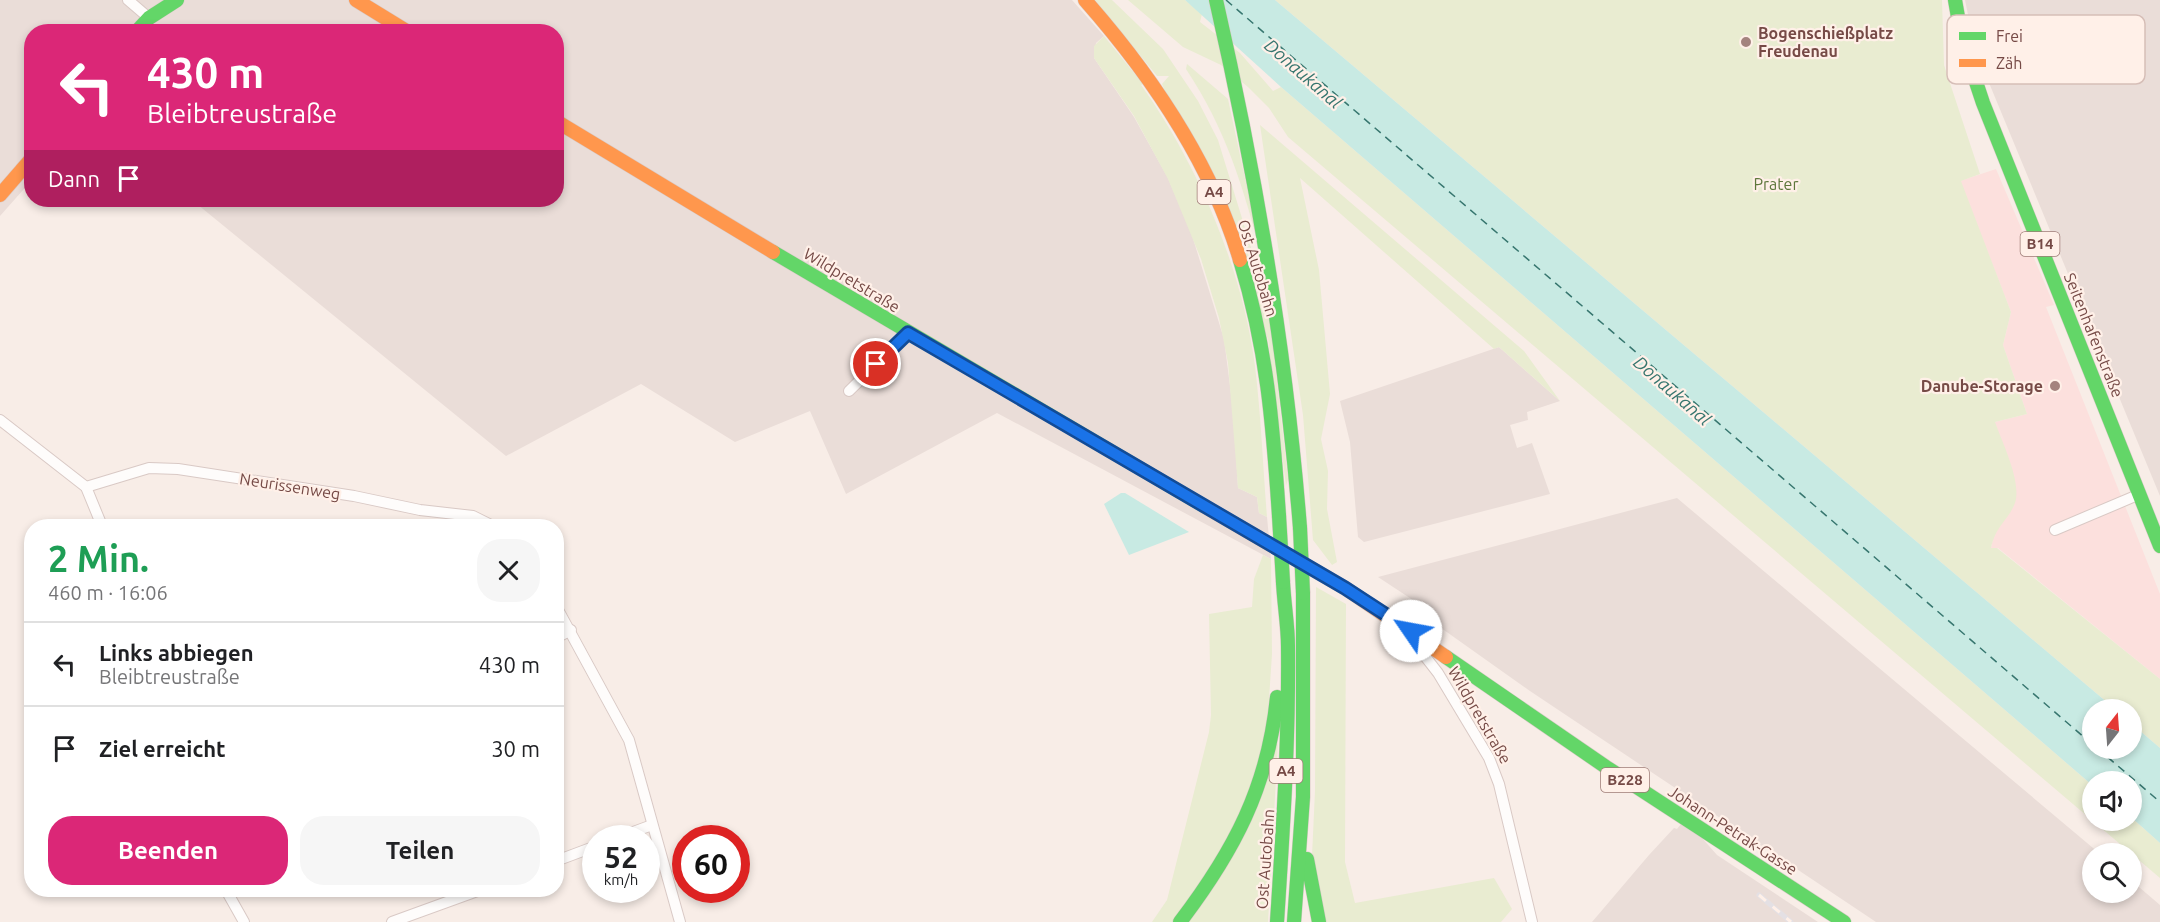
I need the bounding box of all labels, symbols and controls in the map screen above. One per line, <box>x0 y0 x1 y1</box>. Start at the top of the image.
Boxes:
legend <box>1947 15 2145 84</box>
place label: Bogenschießplatz Freudenau <box>1758 24 1893 60</box>
text: Frei <box>1996 27 2023 45</box>
water label: Donaukanal <box>1261 34 1346 112</box>
marker: Bogenschießplatz Freudenau <box>1739 35 1753 49</box>
icon: left <box>48 48 126 126</box>
text: 430 m <box>147 49 264 96</box>
text: Zäh <box>1996 54 2022 72</box>
text: Bleibtreustraße <box>147 98 337 128</box>
icon: arrive <box>112 162 145 195</box>
text: Dann <box>48 166 100 191</box>
park label: Prater <box>1754 175 1799 193</box>
road number: A4 <box>1198 180 1230 204</box>
street label: Ost Autobahn <box>1235 217 1281 319</box>
road number: B14 <box>2020 232 2060 256</box>
street label: Wildpretstraße <box>801 244 903 316</box>
street label: Seitenhafenstraße <box>2061 270 2127 400</box>
pin <box>850 338 901 389</box>
icon: arrive <box>859 347 892 380</box>
water label: Donaukanal <box>1630 351 1715 429</box>
place label: Danube-Storage <box>1921 377 2043 395</box>
marker: Danube-Storage <box>2048 379 2062 393</box>
street label: Neurissenweg <box>238 469 342 503</box>
text: 2 Min. <box>48 538 149 579</box>
button: close <box>477 539 540 602</box>
text: 460 m · 16:06 <box>48 581 168 604</box>
position arrow <box>1379 599 1443 663</box>
text: Links abbiegen <box>99 640 254 665</box>
icon: left <box>48 648 81 681</box>
text: 430 m <box>479 652 540 677</box>
street label: Wildpretstraße <box>1445 663 1515 767</box>
text: Bleibtreustraße <box>99 665 240 688</box>
north arrow <box>2082 699 2142 759</box>
map controls <box>2082 699 2142 903</box>
icon: arrive <box>48 732 81 765</box>
text: Ziel erreicht <box>99 736 226 761</box>
text: 30 m <box>491 736 540 761</box>
road number: A4 <box>1270 759 1302 783</box>
road number: B228 <box>1601 768 1649 792</box>
button: sound <box>2082 771 2142 831</box>
street label: Johann-Petrak-Gasse <box>1665 782 1801 878</box>
street label: Ost Autobahn <box>1253 808 1277 910</box>
button: Beenden <box>48 816 288 885</box>
button: Teilen <box>300 816 540 885</box>
speed limit sign: 60 <box>672 825 750 903</box>
text: 52 <box>604 840 638 874</box>
button: search <box>2082 843 2142 903</box>
text: km/h <box>604 871 638 888</box>

